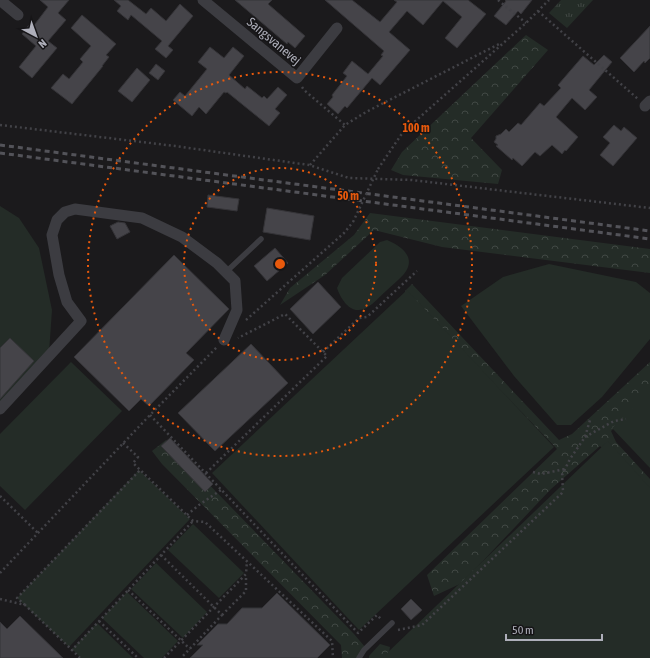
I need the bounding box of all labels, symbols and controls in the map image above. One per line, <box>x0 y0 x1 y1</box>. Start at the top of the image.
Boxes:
street label: Sangsvanevej <box>244 14 304 68</box>
north arrow <box>16 16 56 56</box>
text: N <box>36 37 49 50</box>
text: 100 m <box>402 121 430 135</box>
text: 50 m <box>337 189 359 203</box>
centre of rings <box>273 257 287 271</box>
scale bar <box>506 616 602 642</box>
text: 50 m <box>512 623 534 637</box>

